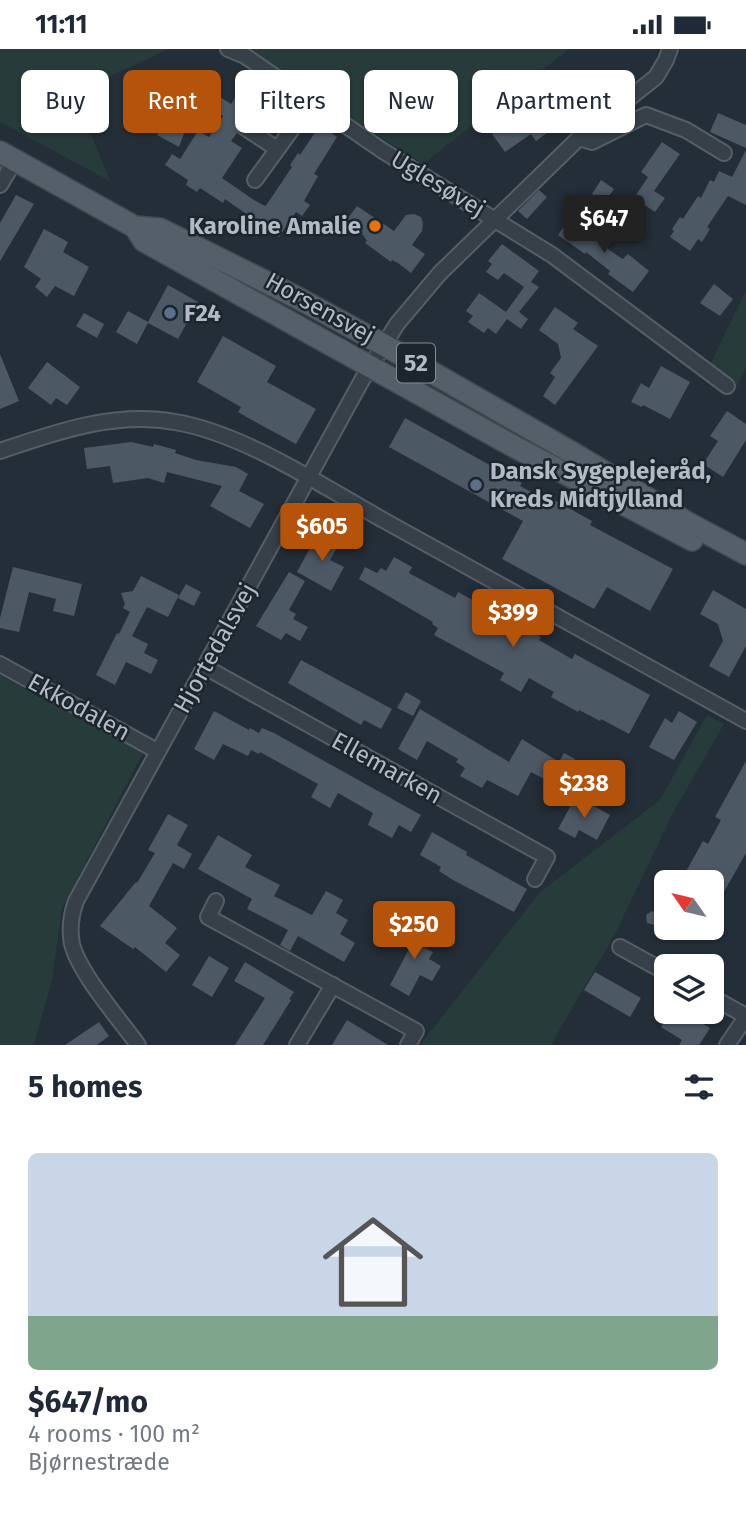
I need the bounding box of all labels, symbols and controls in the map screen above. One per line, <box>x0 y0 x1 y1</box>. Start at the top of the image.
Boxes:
text: 11:11 <box>35 9 88 40</box>
chip: Buy <box>21 70 109 133</box>
chip: Rent <box>123 70 221 133</box>
chip: Filters <box>235 70 350 133</box>
chip: New <box>364 70 458 133</box>
chip: Apartment <box>472 70 635 133</box>
street label: Uglesøvej <box>386 145 490 223</box>
pin: $647 <box>563 195 645 255</box>
text: $647 <box>580 204 628 232</box>
place label: Karoline Amalie <box>189 212 361 240</box>
marker: Karoline Amalie <box>367 218 383 234</box>
street label: Horsensvej <box>261 267 379 349</box>
place label: F24 <box>184 299 221 327</box>
marker: F24 <box>162 305 178 321</box>
road number: 52 <box>397 343 435 383</box>
place label: Dansk Sygeplejeråd, Kreds Midtjylland <box>490 457 712 513</box>
marker: Dansk Sygeplejeråd, Kreds Midtjylland <box>468 477 484 493</box>
pin: $605 <box>281 503 363 563</box>
text: $605 <box>296 512 348 540</box>
street label: Hjortedalsvej <box>168 578 262 718</box>
pin: $399 <box>472 589 554 649</box>
text: $399 <box>488 598 538 626</box>
street label: Ekkodalen <box>23 667 135 747</box>
street label: Ellemarken <box>327 726 447 810</box>
pin: $238 <box>543 761 625 820</box>
text: $238 <box>559 769 609 797</box>
north arrow <box>654 870 724 940</box>
map controls <box>654 870 724 1024</box>
pin: $250 <box>373 901 455 961</box>
text: $250 <box>389 910 439 938</box>
button: layers <box>654 954 724 1024</box>
icon: filters <box>680 1068 718 1106</box>
text: 5 homes <box>28 1069 142 1105</box>
icon: home <box>310 1199 436 1325</box>
text: $647/mo <box>28 1384 148 1420</box>
text: 4 rooms · 100 m² <box>28 1420 200 1448</box>
text: Bjørnestræde <box>28 1448 170 1476</box>

